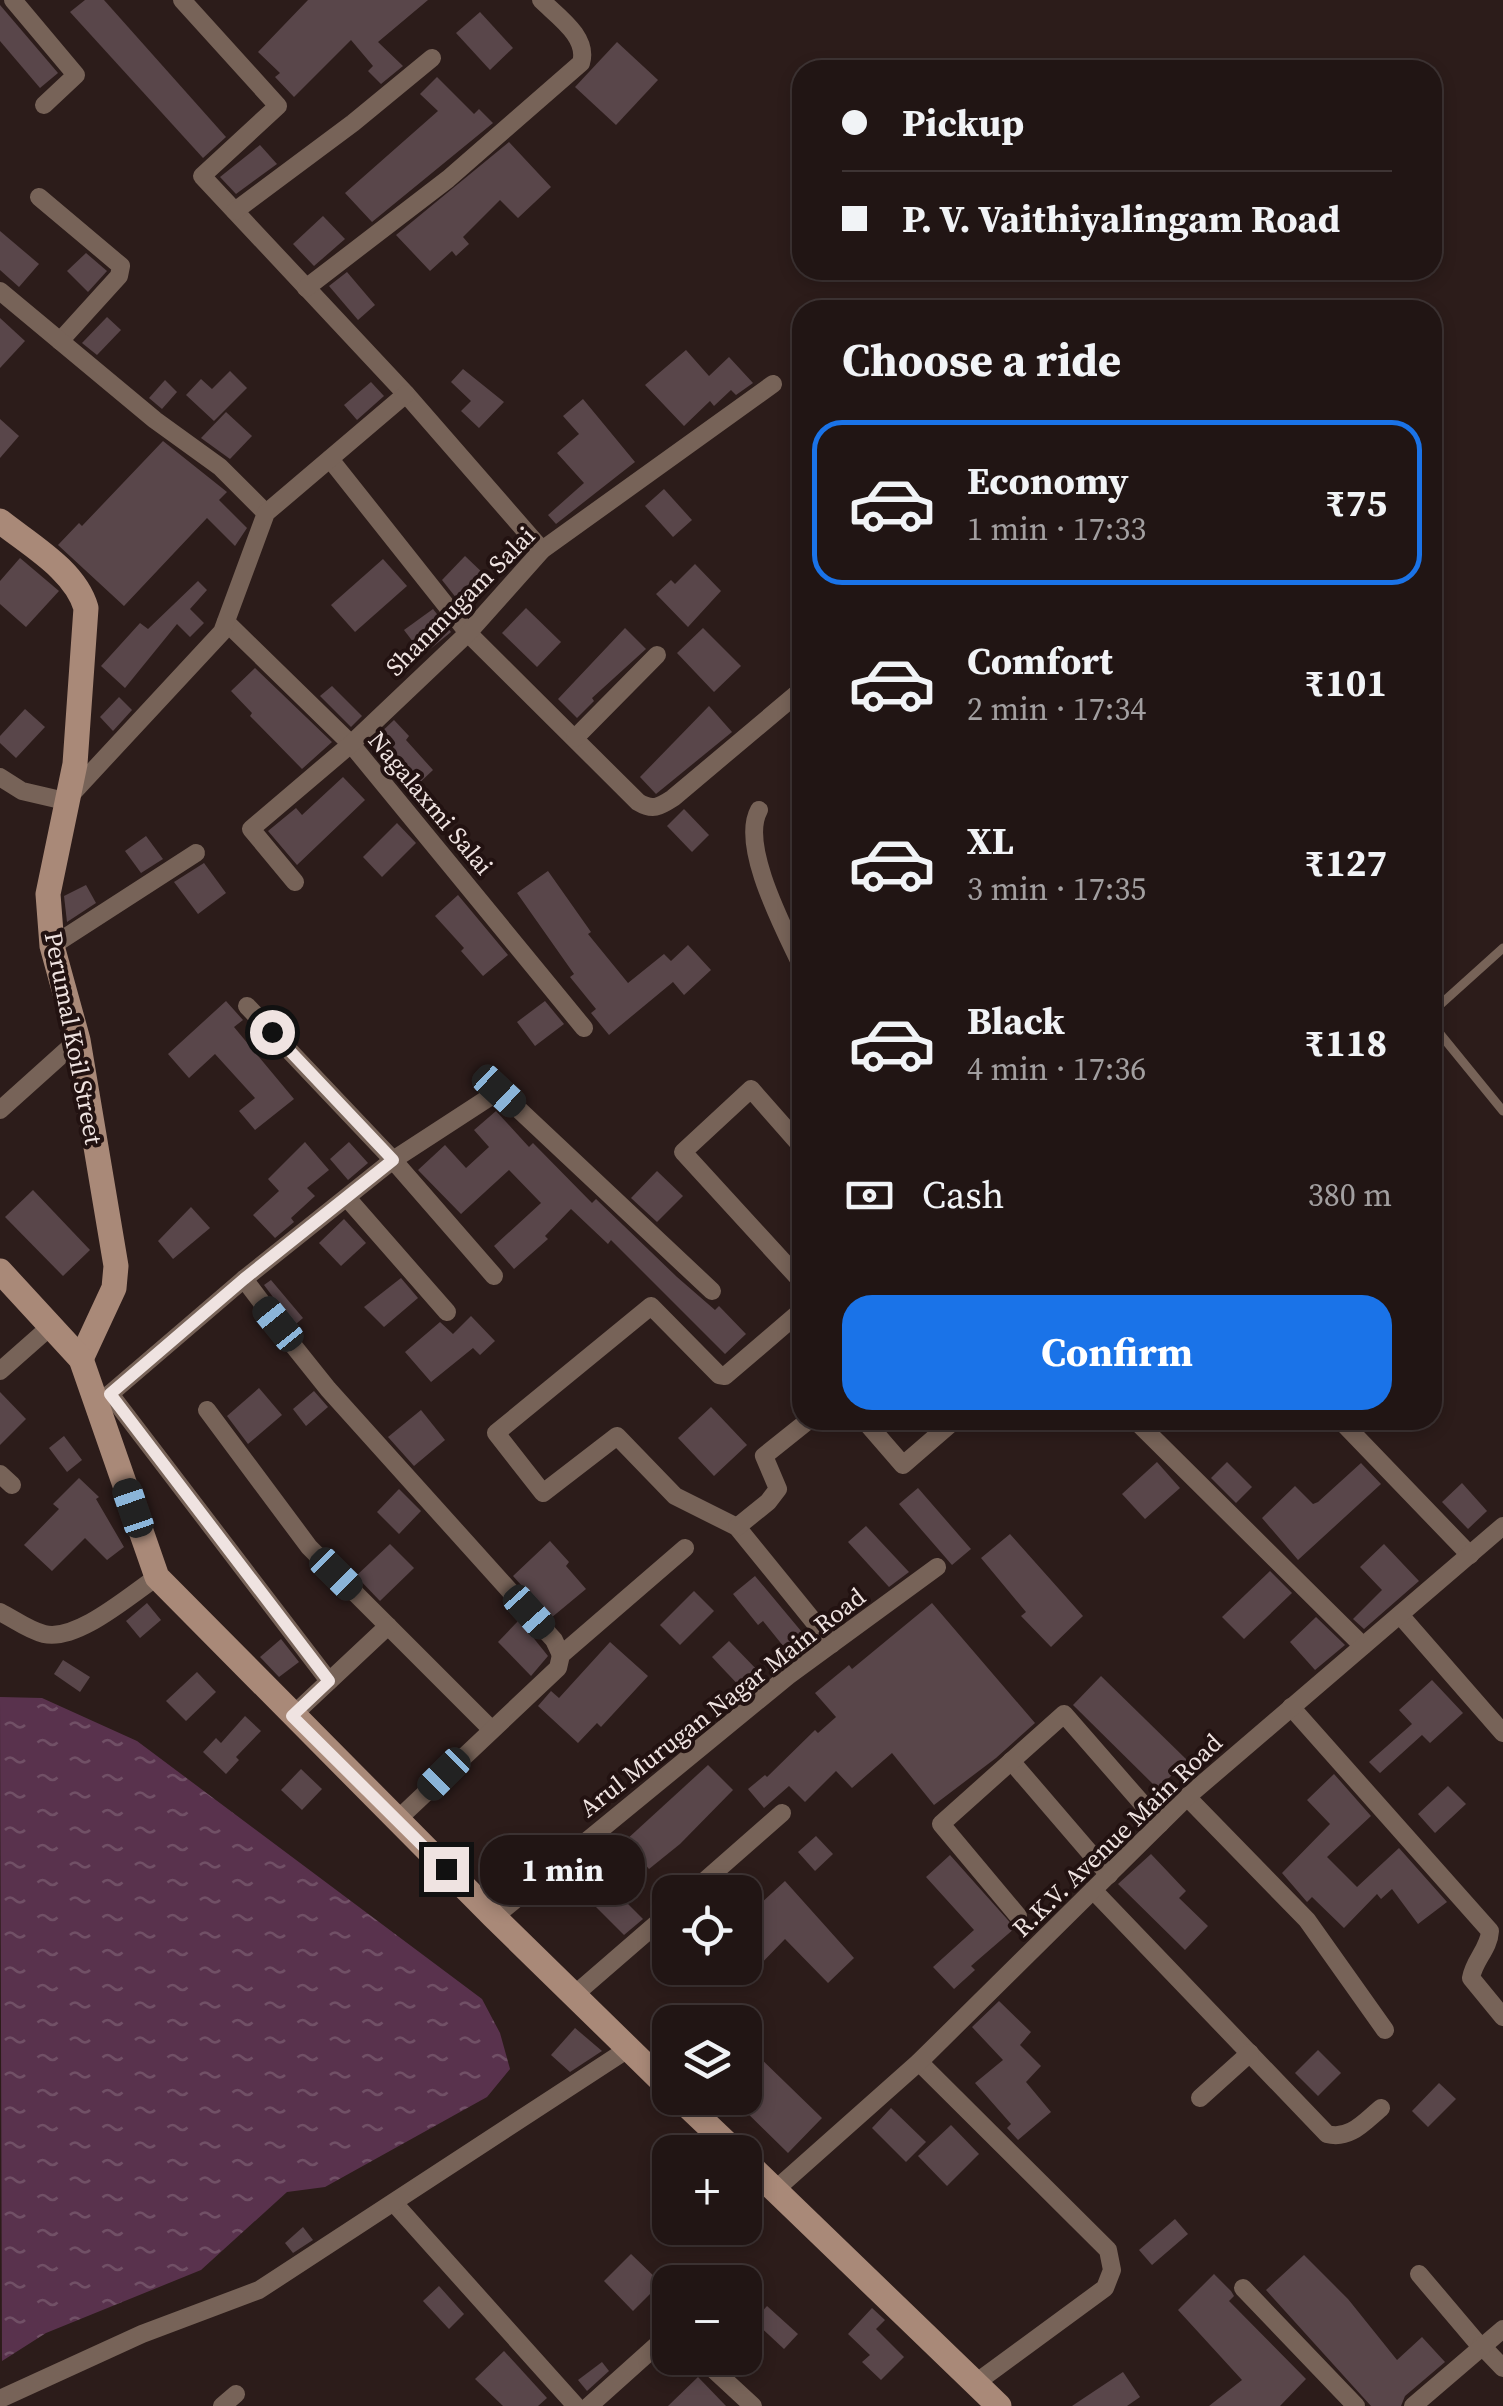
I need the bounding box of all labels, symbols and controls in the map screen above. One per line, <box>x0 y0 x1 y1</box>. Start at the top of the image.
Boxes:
text: Pickup <box>902 97 1024 149</box>
text: P. V. Vaithiyalingam Road <box>902 193 1340 245</box>
text: Choose a ride <box>842 329 1121 391</box>
text: Economy <box>967 455 1129 507</box>
icon: car <box>847 458 937 548</box>
text: ₹75 <box>1325 477 1387 529</box>
text: 1 min · 17:33 <box>967 507 1146 551</box>
street label: Shanmugam Salai <box>378 519 542 683</box>
text: Comfort <box>967 635 1113 687</box>
icon: car <box>847 638 937 728</box>
text: ₹101 <box>1305 657 1387 709</box>
text: 2 min · 17:34 <box>967 687 1146 731</box>
street label: Nagalaxmi Salai <box>361 724 501 882</box>
text: XL <box>967 815 1014 867</box>
icon: car <box>847 818 937 908</box>
text: ₹127 <box>1305 837 1387 889</box>
text: 3 min · 17:35 <box>967 867 1146 911</box>
street label: Perumal Koil Street <box>37 929 111 1148</box>
text: Black <box>967 995 1065 1047</box>
icon: car <box>847 998 937 1088</box>
route start <box>250 1010 295 1055</box>
text: ₹118 <box>1305 1017 1387 1069</box>
text: 4 min · 17:36 <box>967 1047 1146 1091</box>
car <box>467 1060 531 1122</box>
icon: cash <box>842 1168 897 1223</box>
text: Cash <box>922 1169 1004 1221</box>
text: 380 m <box>1308 1173 1392 1217</box>
car <box>247 1291 309 1357</box>
button: Confirm <box>842 1295 1392 1410</box>
car <box>109 1475 157 1541</box>
car <box>304 1542 368 1606</box>
street label: Arul Murugan Nagar Main Road <box>572 1579 872 1825</box>
car <box>498 1580 560 1644</box>
street label: R.K.V. Avenue Main Road <box>1005 1726 1229 1944</box>
car <box>412 1742 476 1806</box>
callout: 1 min <box>481 1834 646 1904</box>
route end <box>424 1847 469 1892</box>
text: 1 min <box>521 1848 604 1892</box>
map controls <box>652 1875 762 2375</box>
button: locate <box>652 1875 762 1985</box>
button: layers <box>652 2005 762 2115</box>
button: + <box>652 2135 762 2245</box>
button: − <box>652 2265 762 2375</box>

